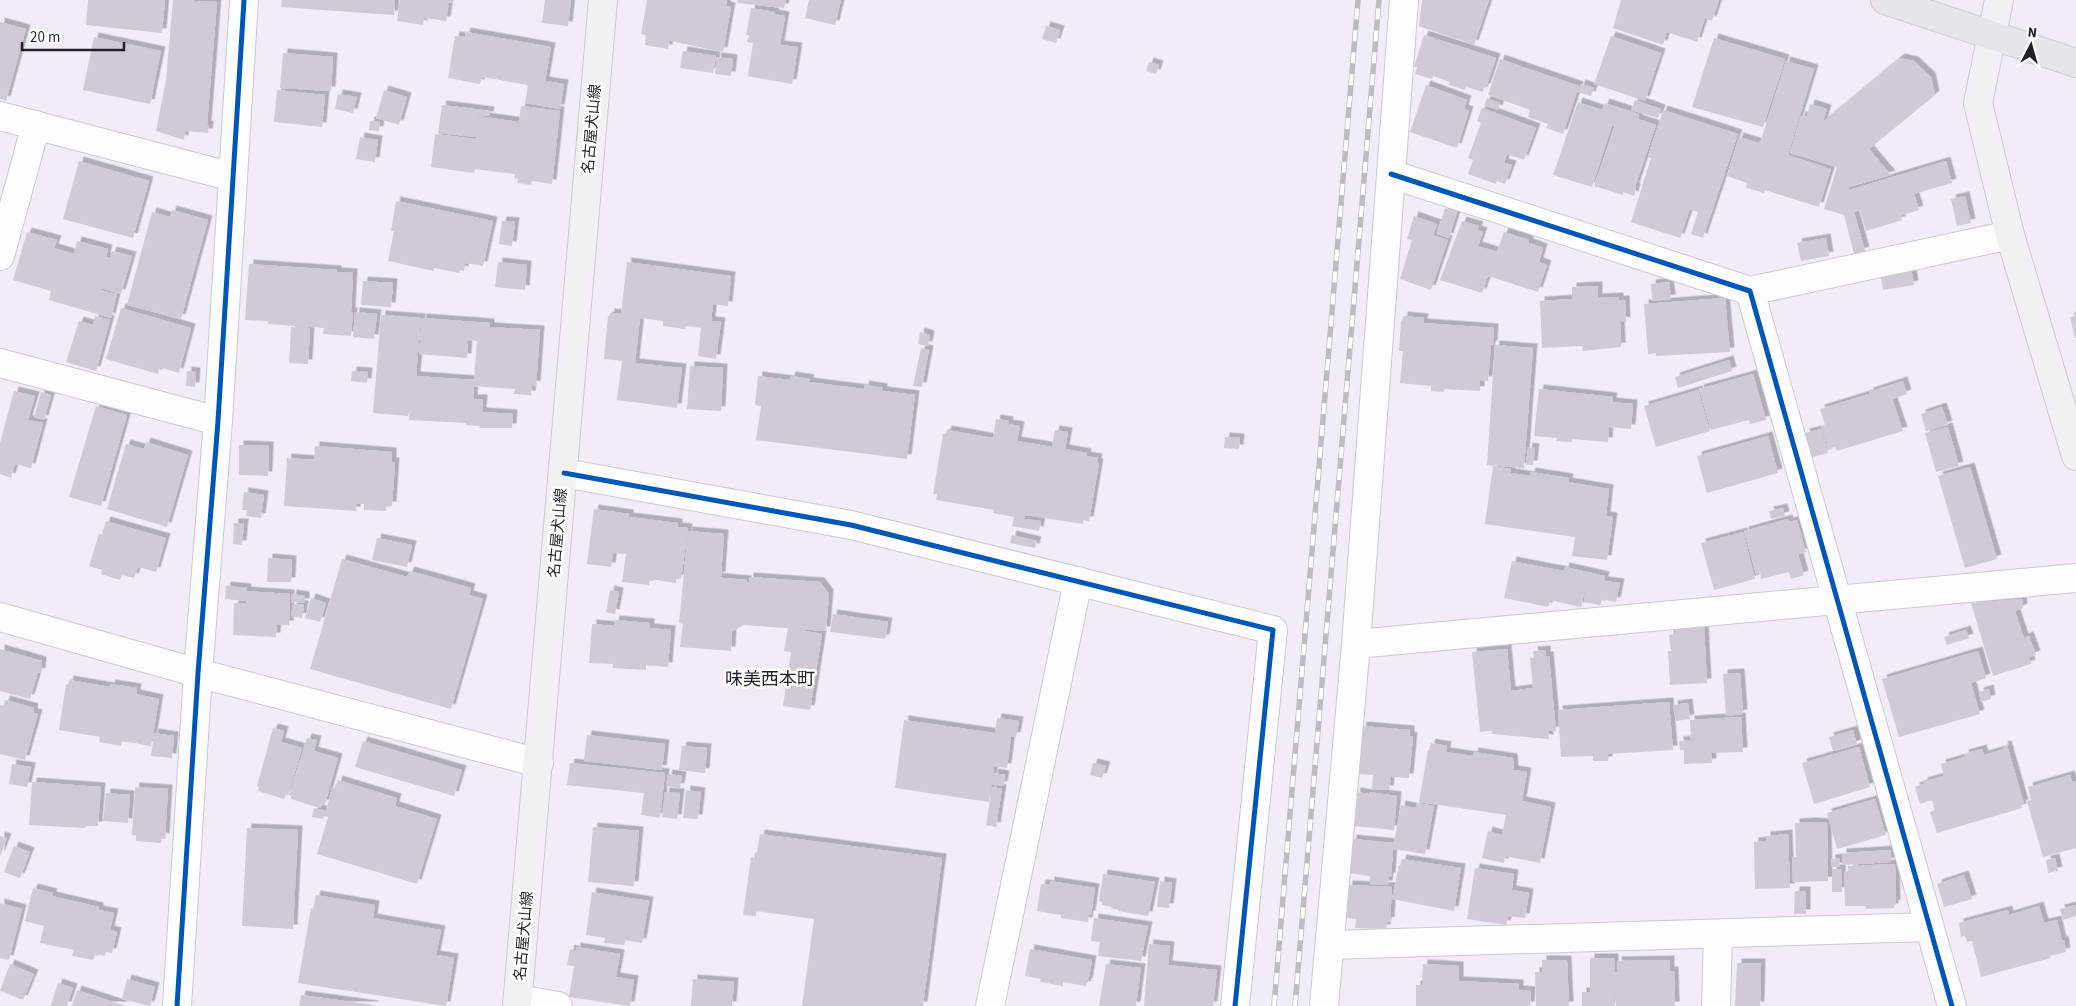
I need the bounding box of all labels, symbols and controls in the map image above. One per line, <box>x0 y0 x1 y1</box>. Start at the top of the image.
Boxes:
scale bar <box>22 20 125 52</box>
north arrow <box>2006 20 2056 70</box>
text: N <box>2027 23 2038 43</box>
text: 20 m <box>30 27 60 48</box>
street label: 名古屋犬山線 <box>578 83 606 175</box>
street label: 名古屋犬山線 <box>544 487 572 579</box>
district label: 味美西本町 <box>725 667 815 692</box>
street label: 名古屋犬山線 <box>510 890 538 982</box>

